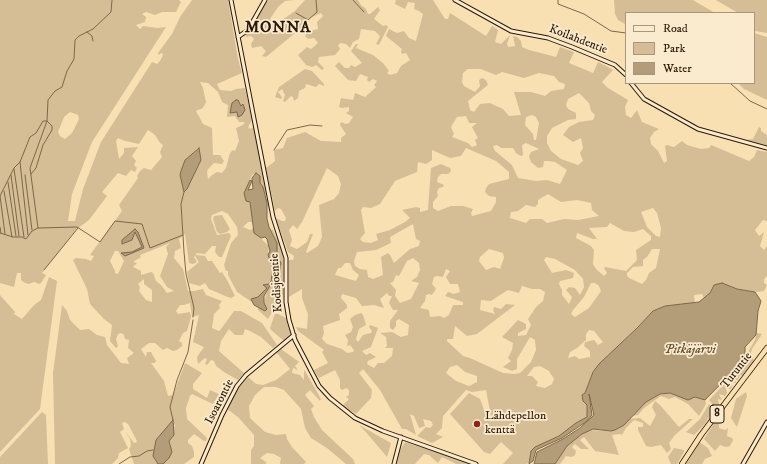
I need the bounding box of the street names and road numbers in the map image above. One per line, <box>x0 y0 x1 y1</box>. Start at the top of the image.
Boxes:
street label: Koilahdentie <box>547 22 609 58</box>
street label: Kodisjoentie <box>268 253 286 313</box>
street label: Turuntie <box>718 350 756 392</box>
street label: Isoarontie <box>203 377 237 427</box>
road number: 8 <box>710 405 724 423</box>

